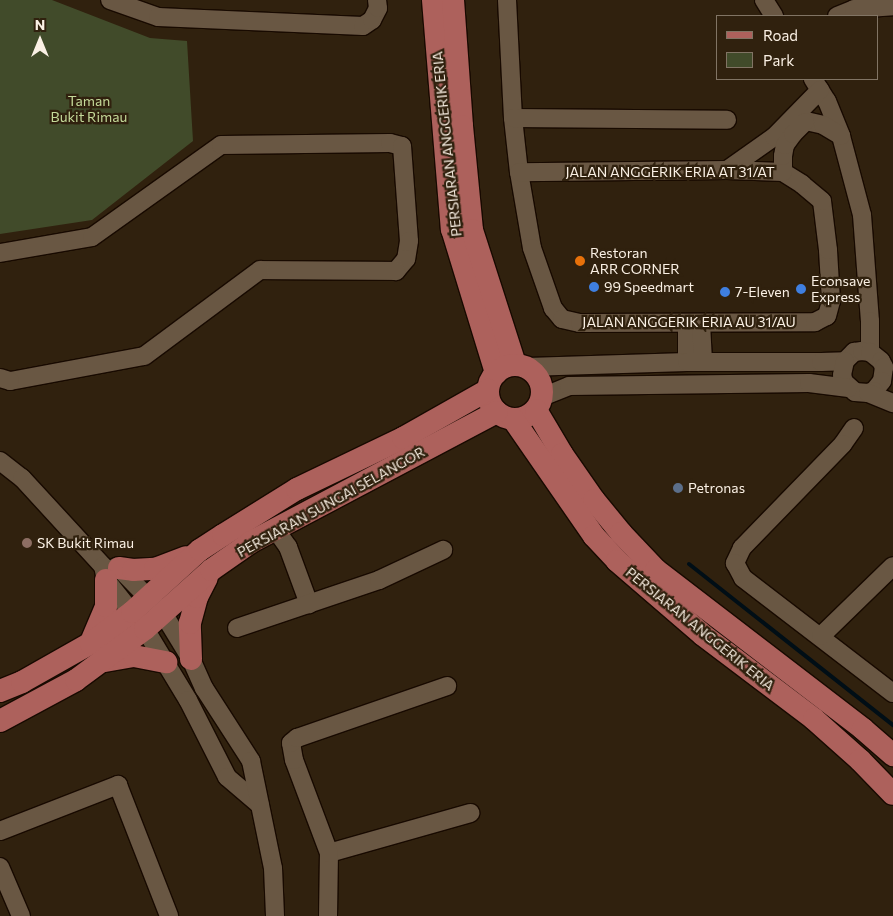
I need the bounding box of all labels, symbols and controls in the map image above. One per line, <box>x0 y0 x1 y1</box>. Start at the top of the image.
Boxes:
north arrow <box>15 15 65 65</box>
legend <box>716 15 878 80</box>
text: N <box>35 16 45 33</box>
text: Road <box>763 26 798 44</box>
street label: PERSIARAN ANGGERIK ERIA <box>429 51 465 237</box>
text: Park <box>763 51 794 69</box>
park label: Taman Bukit Rimau <box>51 93 127 125</box>
street label: JALAN ANGGERIK ERIA AT 31/AT <box>565 164 775 180</box>
place label: Restoran ARR CORNER <box>590 245 680 278</box>
marker: Restoran ARR CORNER <box>574 255 586 267</box>
place label: Econsave Express <box>811 273 870 306</box>
place label: 99 Speedmart <box>604 279 694 295</box>
marker: 99 Speedmart <box>588 281 600 293</box>
marker: Econsave Express <box>795 283 807 295</box>
place label: 7-Eleven <box>735 284 790 300</box>
marker: 7-Eleven <box>719 286 731 298</box>
street label: JALAN ANGGERIK ERIA AU 31/AU <box>582 314 796 330</box>
street label: PERSIARAN SUNGAI SELANGOR <box>234 443 428 561</box>
place label: Petronas <box>688 480 745 496</box>
marker: Petronas <box>672 482 684 494</box>
place label: SK Bukit Rimau <box>37 535 134 551</box>
marker: SK Bukit Rimau <box>21 537 33 549</box>
street label: PERSIARAN ANGGERIK ERIA <box>622 564 778 694</box>

